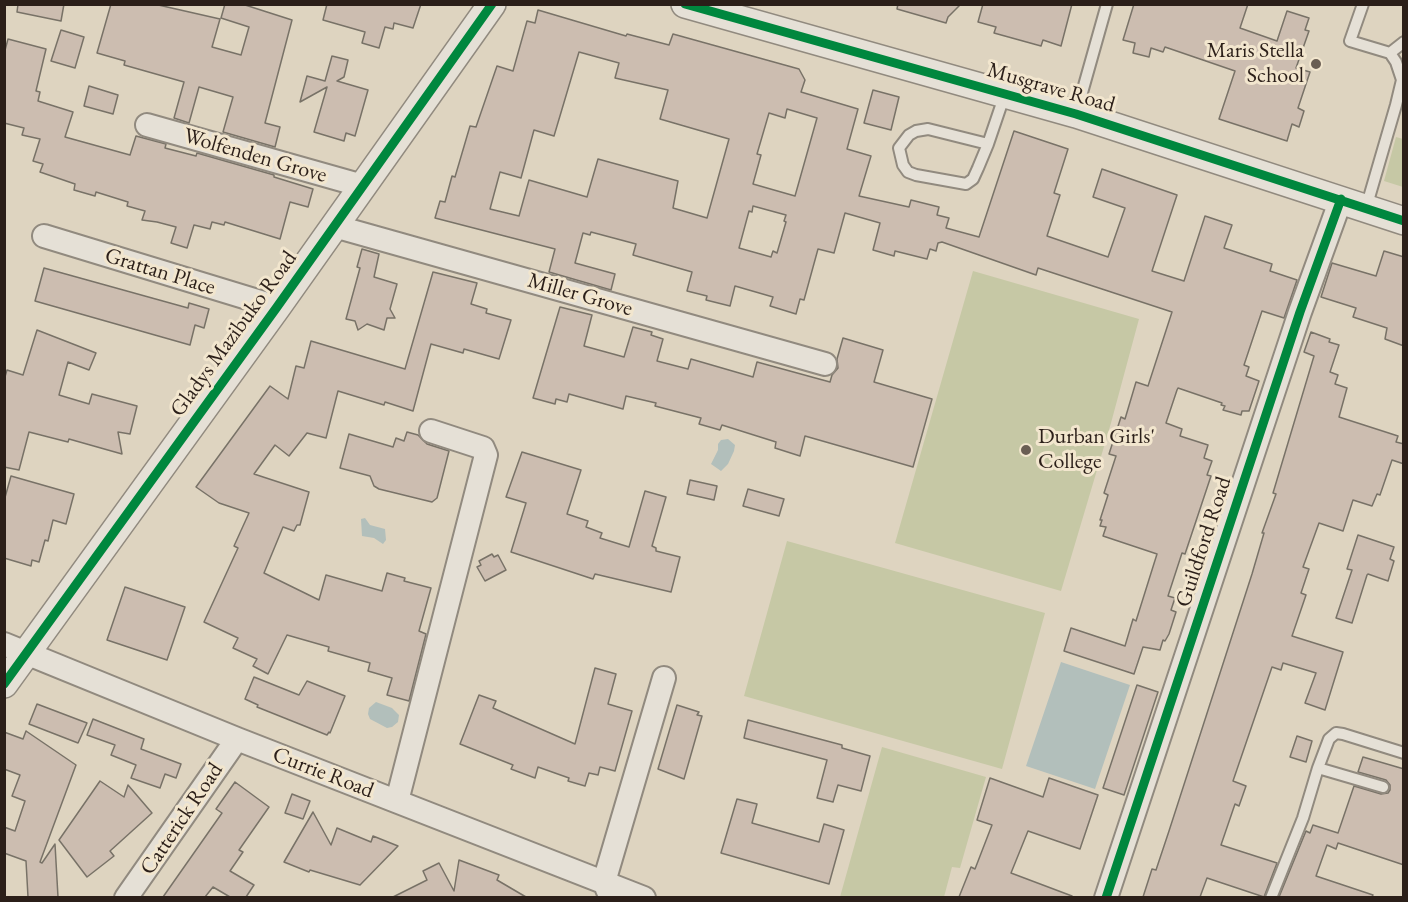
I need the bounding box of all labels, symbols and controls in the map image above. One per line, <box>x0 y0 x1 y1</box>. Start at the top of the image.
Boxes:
place label: Maris Stella School <box>1207 38 1304 90</box>
street label: Musgrave Road <box>984 57 1118 119</box>
marker: Maris Stella School <box>1309 57 1323 71</box>
street label: Wolfenden Grove <box>180 123 330 189</box>
street label: Grattan Place <box>102 243 218 301</box>
street label: Gladys Mazibuko Road <box>165 246 303 422</box>
street label: Miller Grove <box>525 267 635 323</box>
place label: Durban Girls' College <box>1038 424 1155 476</box>
marker: Durban Girls' College <box>1019 443 1033 457</box>
street label: Guildford Road <box>1170 473 1238 611</box>
street label: Currie Road <box>269 742 377 804</box>
street label: Catterick Road <box>135 758 229 880</box>

